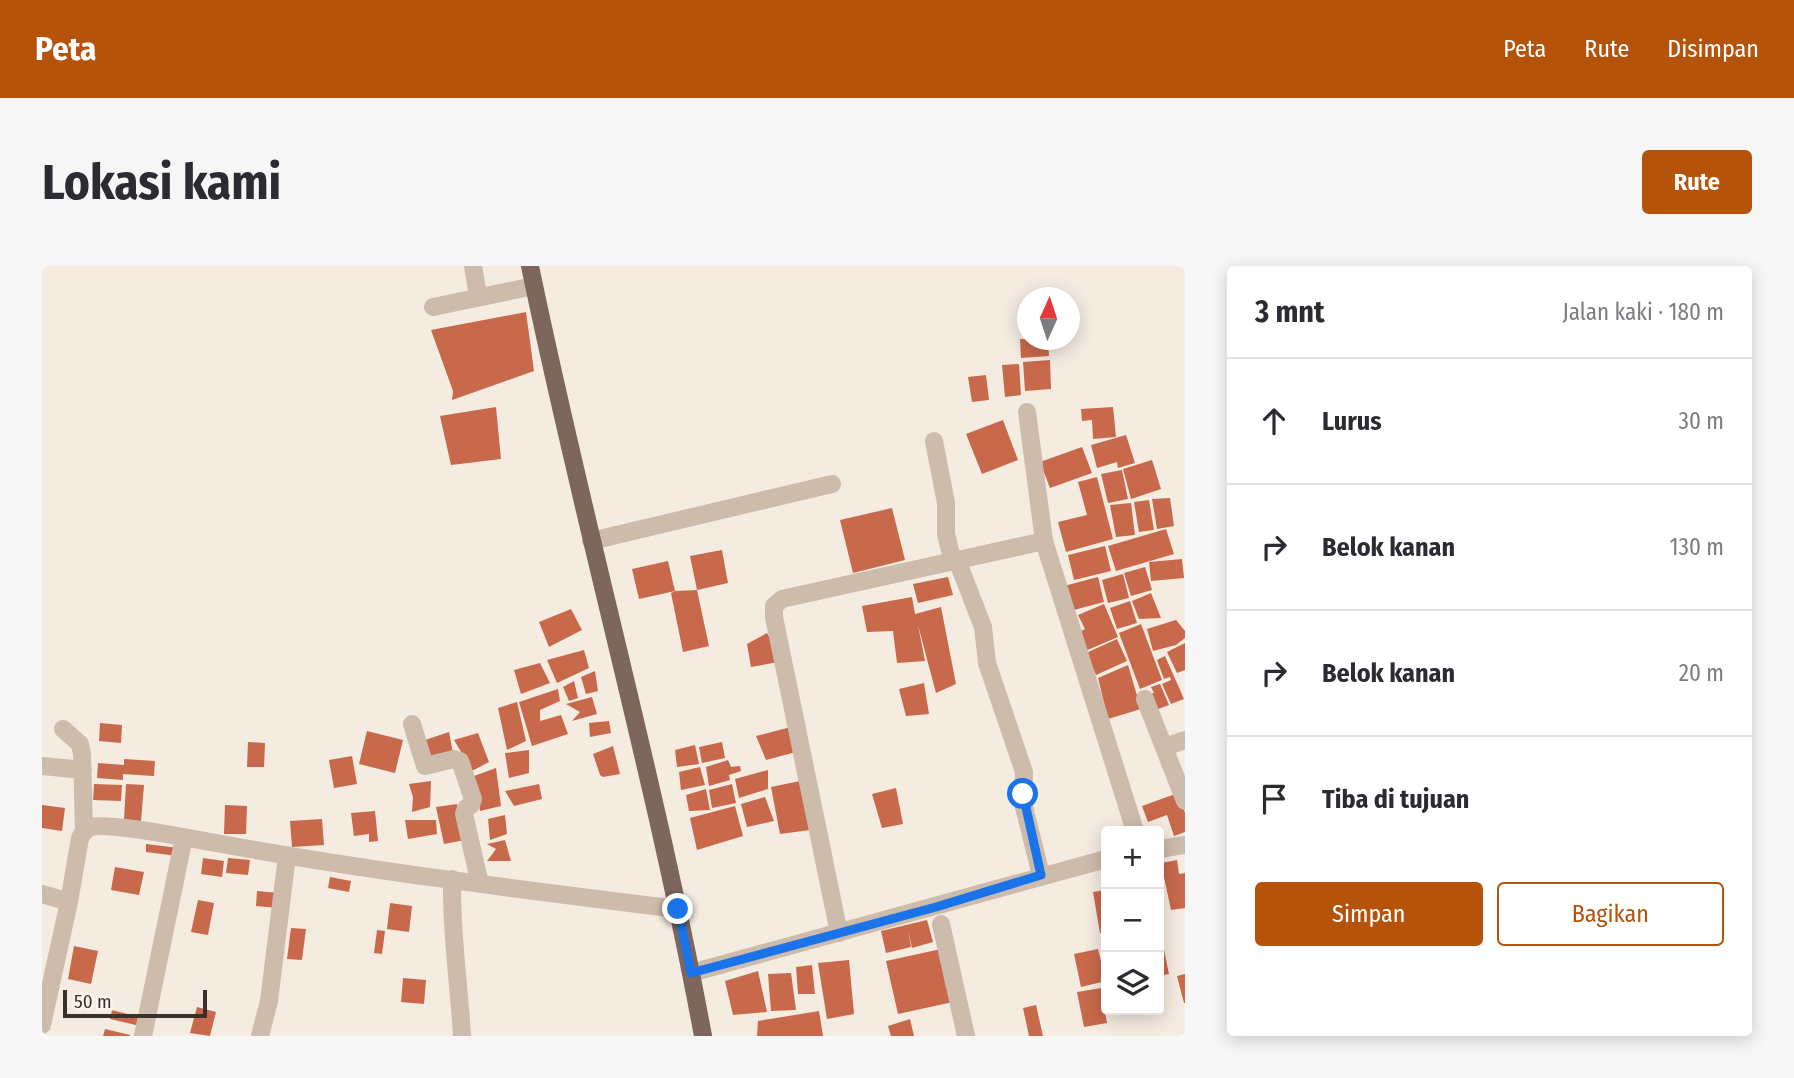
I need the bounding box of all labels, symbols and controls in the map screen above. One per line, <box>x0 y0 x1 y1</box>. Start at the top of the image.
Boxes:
text: Peta <box>35 29 96 69</box>
text: Peta <box>1503 35 1546 63</box>
text: Rute <box>1584 35 1629 63</box>
text: Disimpan <box>1667 35 1759 63</box>
button: Rute <box>1642 150 1752 214</box>
text: Lokasi kami <box>42 153 281 212</box>
north arrow <box>1017 287 1080 350</box>
text: 3 mnt <box>1255 294 1325 330</box>
text: Jalan kaki · 180 m <box>1563 298 1724 326</box>
icon: ahead <box>1255 402 1293 440</box>
text: Lurus <box>1322 406 1382 437</box>
text: 30 m <box>1679 407 1724 435</box>
icon: right <box>1255 528 1293 566</box>
text: Belok kanan <box>1322 532 1455 563</box>
text: 130 m <box>1670 533 1724 561</box>
icon: right <box>1255 654 1293 692</box>
text: Belok kanan <box>1322 658 1455 689</box>
text: 20 m <box>1679 659 1724 687</box>
route start <box>1007 778 1038 809</box>
icon: arrive <box>1255 780 1293 818</box>
text: Tiba di tujuan <box>1322 784 1469 815</box>
map controls <box>1101 826 1164 1015</box>
button: + <box>1101 826 1164 889</box>
button: Simpan <box>1255 882 1483 946</box>
button: Bagikan <box>1497 882 1724 946</box>
button: − <box>1101 889 1164 952</box>
route end <box>662 893 693 924</box>
button: layers <box>1101 952 1164 1015</box>
scale bar <box>63 987 206 1019</box>
text: 50 m <box>74 990 112 1013</box>

